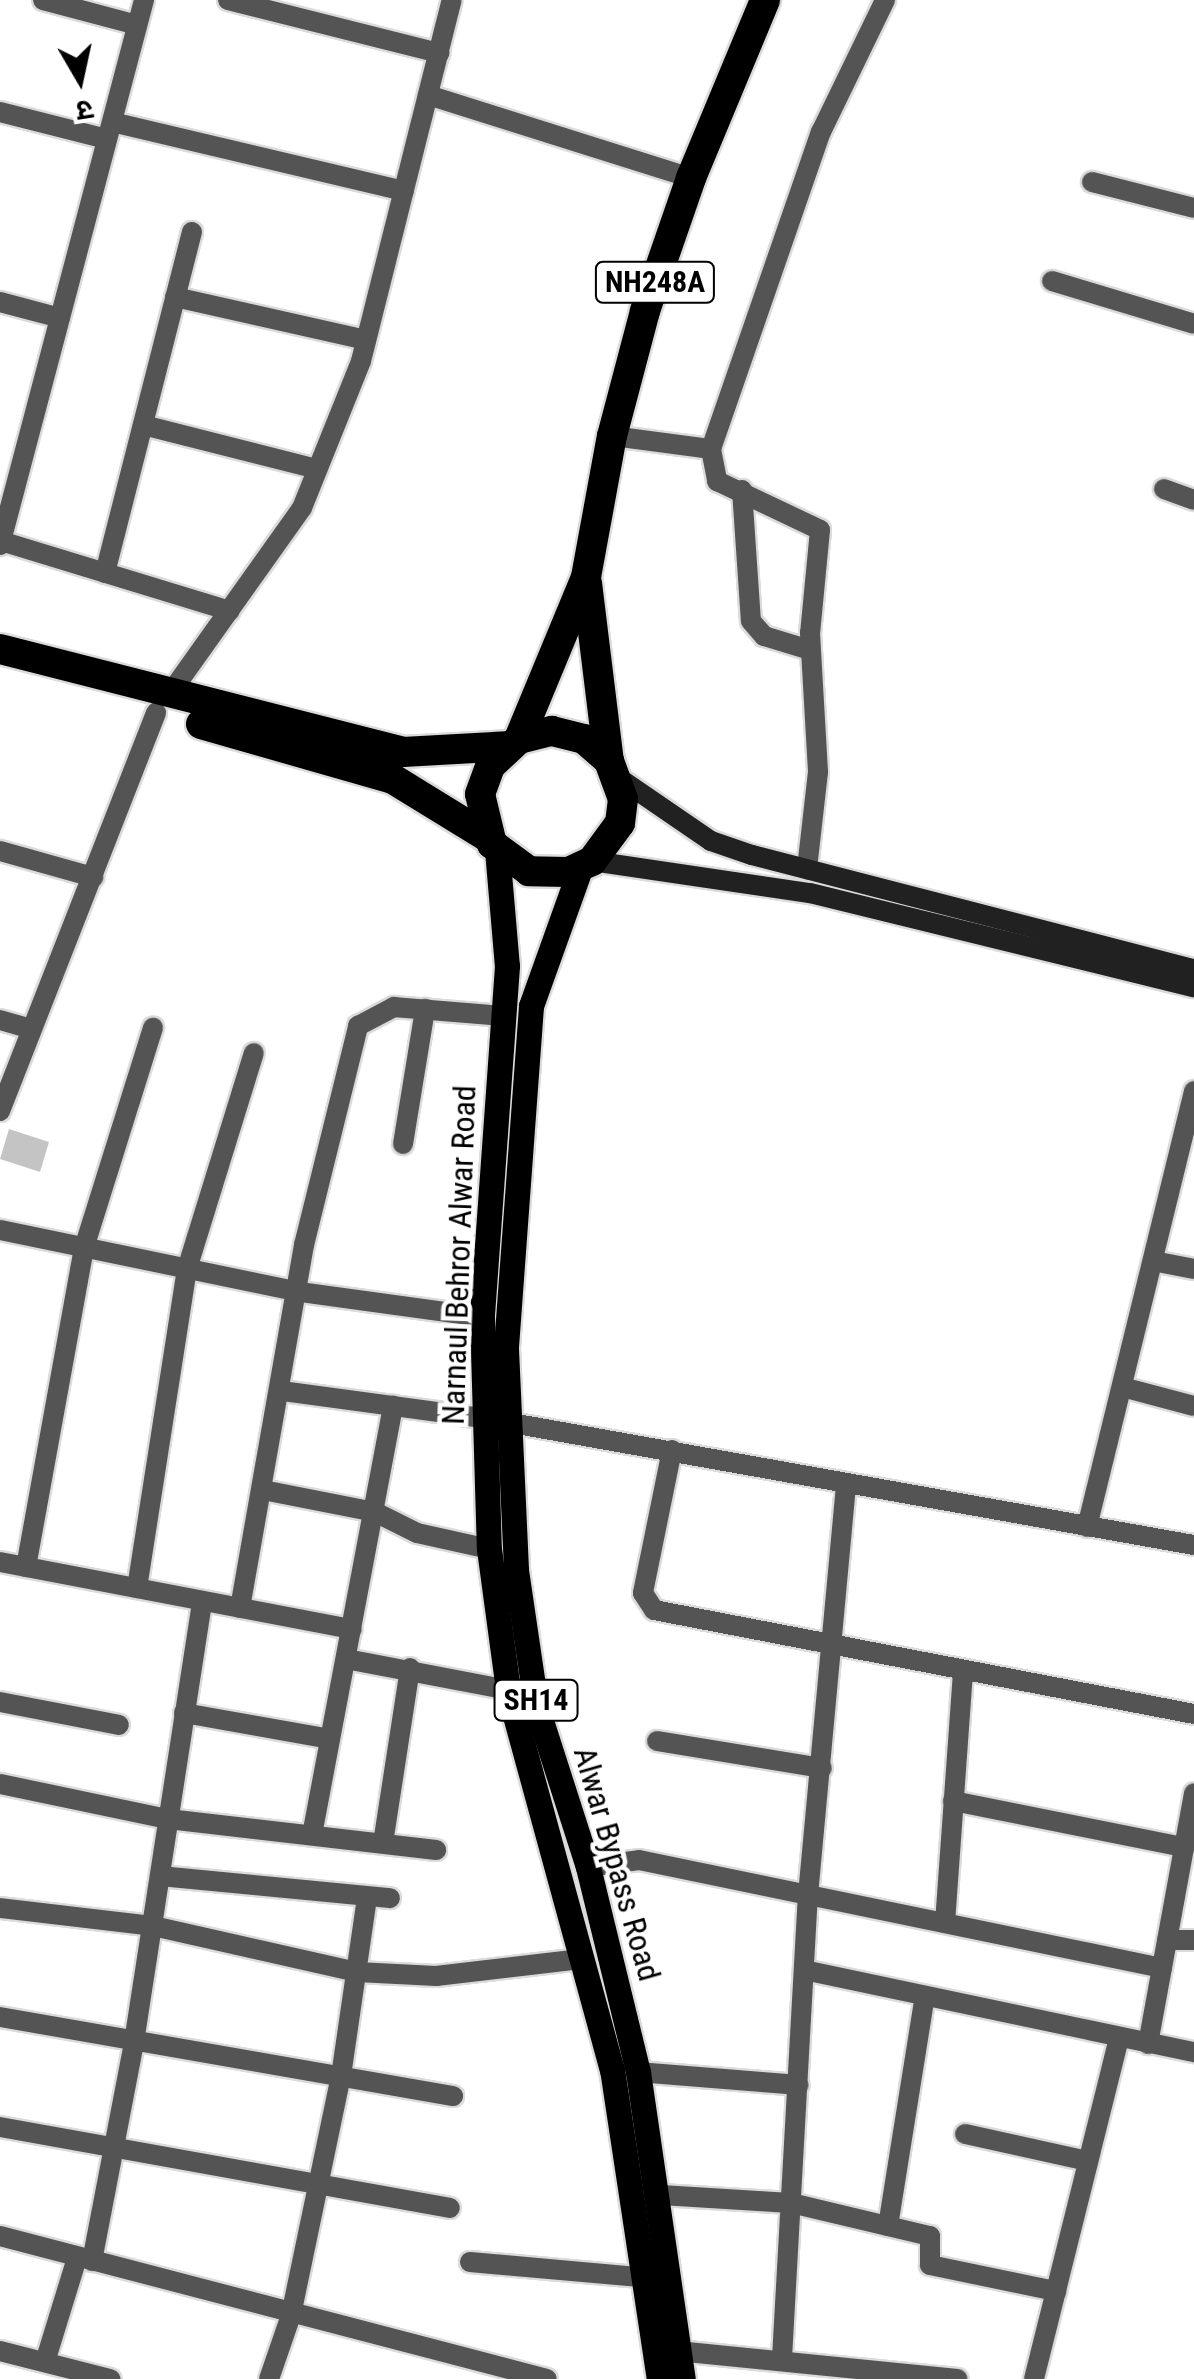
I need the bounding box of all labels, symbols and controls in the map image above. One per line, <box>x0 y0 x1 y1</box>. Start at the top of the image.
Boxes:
north arrow <box>30 30 130 130</box>
text: उ <box>74 93 95 128</box>
road number: NH248A <box>592 257 718 307</box>
street label: Narnaul Behror Alwar Road <box>434 1085 484 1425</box>
road number: SH14 <box>494 1675 578 1725</box>
street label: Alwar Bypass Road <box>565 1743 669 1985</box>

